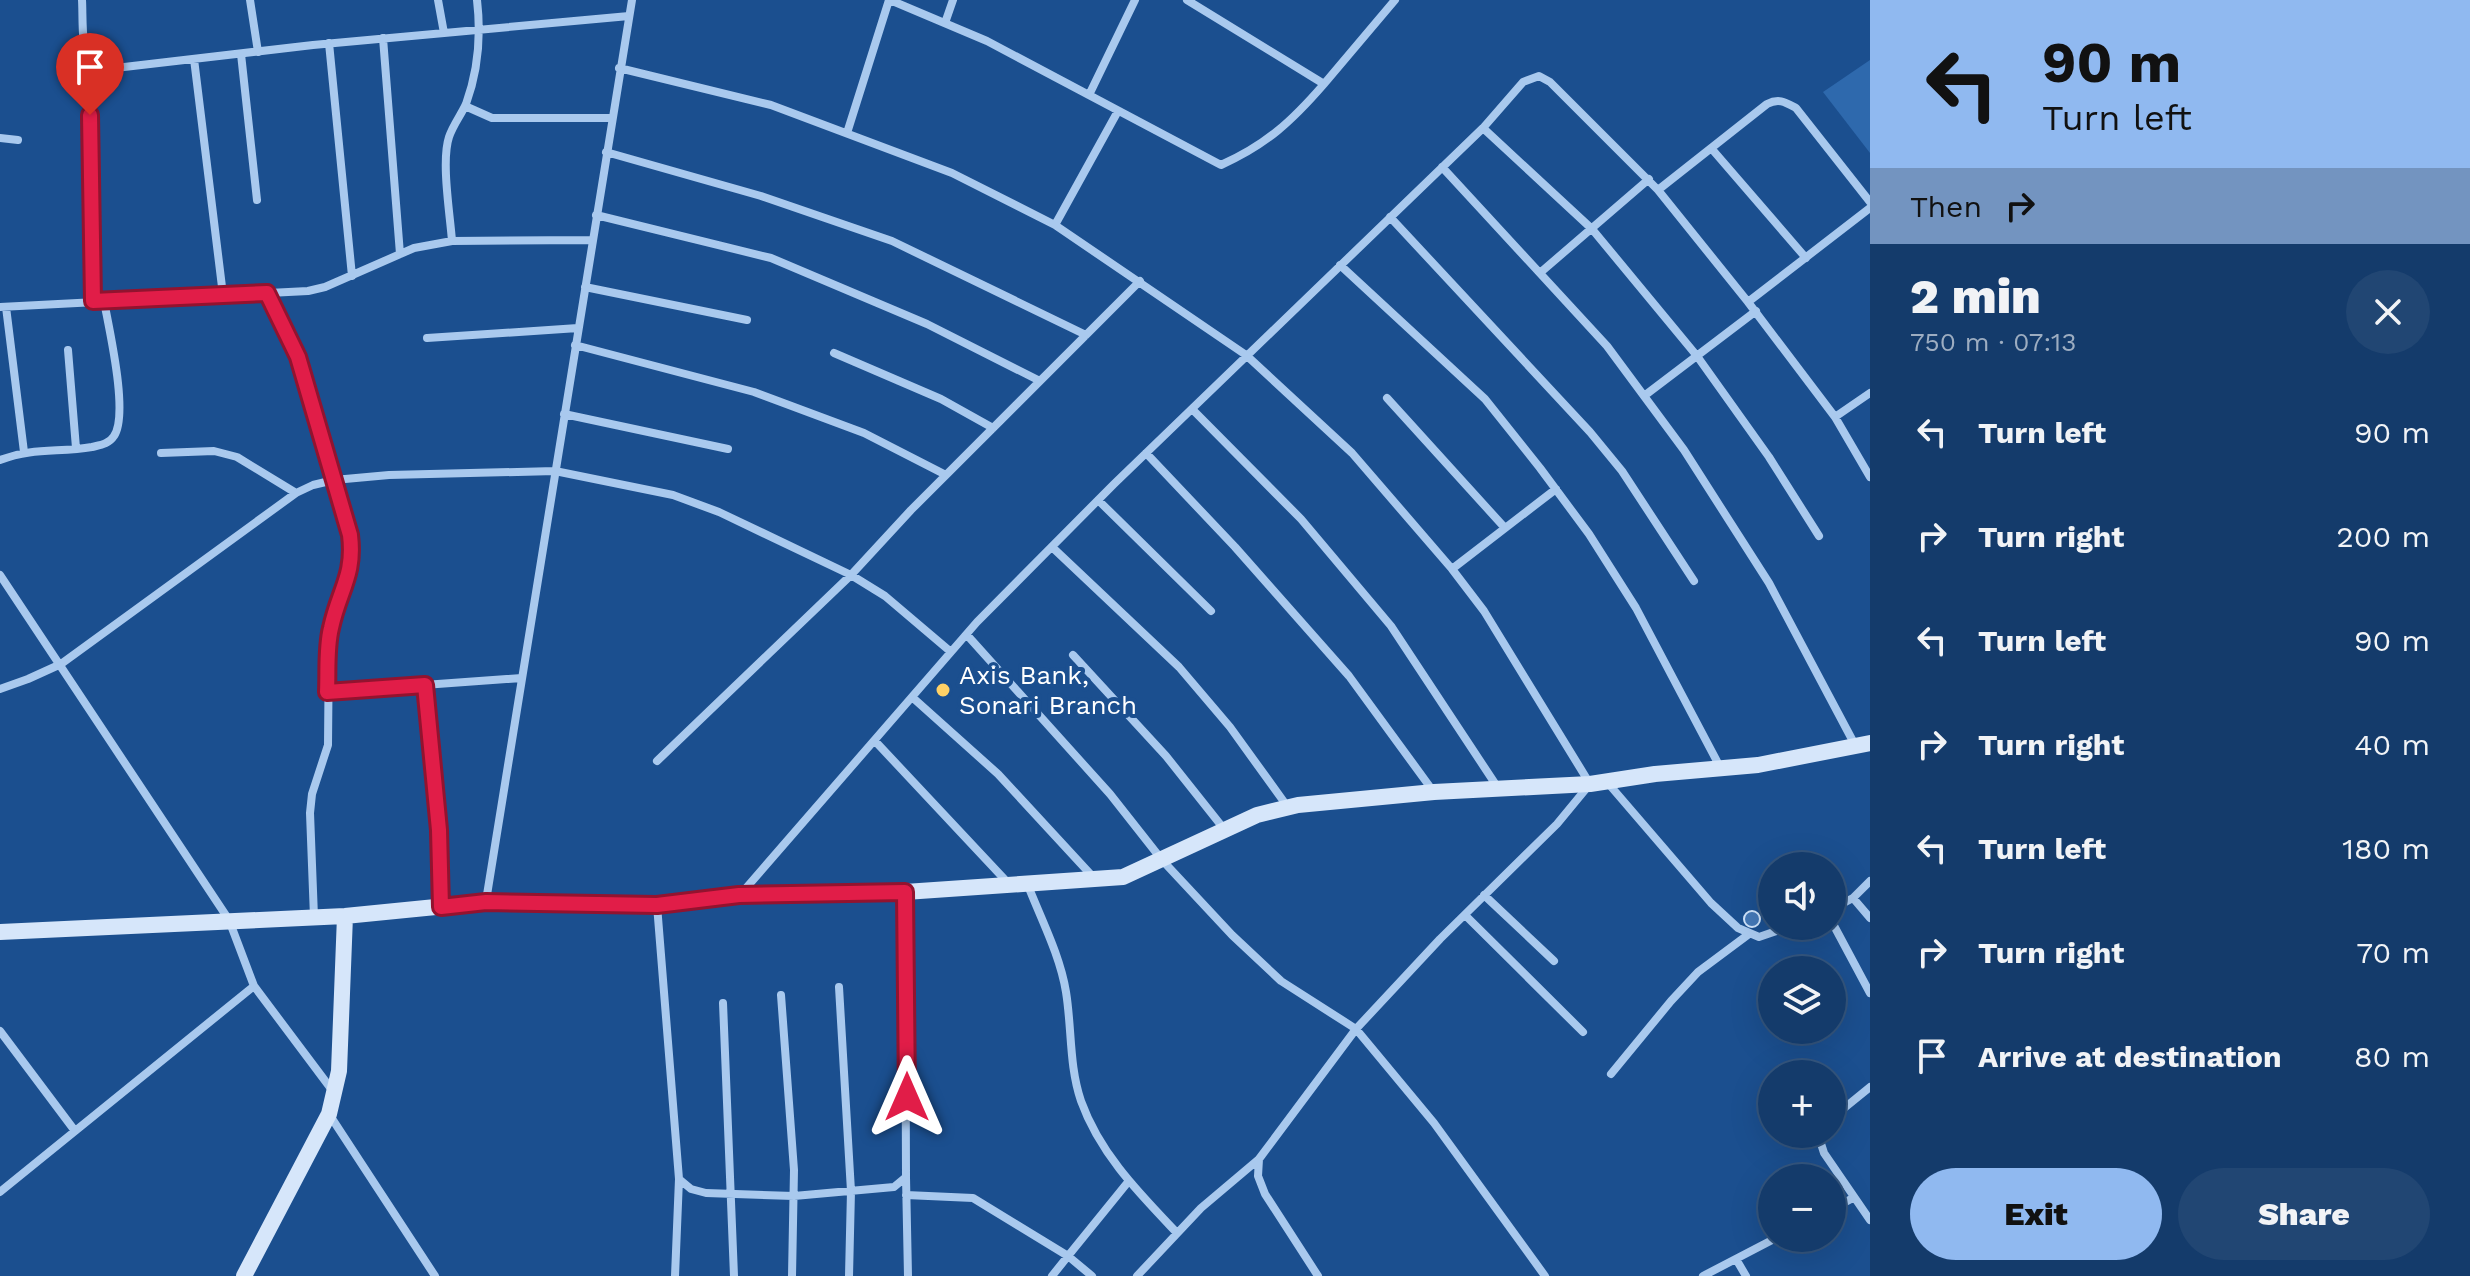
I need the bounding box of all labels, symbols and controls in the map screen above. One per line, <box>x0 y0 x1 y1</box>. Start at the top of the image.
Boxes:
text: 90 m <box>2042 30 2181 96</box>
icon: left <box>1910 32 2014 136</box>
pin <box>56 33 124 115</box>
icon: arrive <box>68 45 112 89</box>
text: Turn left <box>2042 97 2192 139</box>
icon: right <box>1998 184 2042 228</box>
text: Then <box>1910 189 1982 224</box>
text: 2 min <box>1910 268 2041 325</box>
button: close <box>2346 270 2430 354</box>
text: 750 m · 07:13 <box>1910 327 2076 357</box>
icon: left <box>1910 410 1954 454</box>
text: Turn left <box>1978 415 2106 450</box>
text: 90 m <box>2354 415 2430 450</box>
icon: right <box>1910 514 1954 558</box>
text: Turn right <box>1978 519 2124 554</box>
text: 200 m <box>2336 519 2430 554</box>
icon: left <box>1910 618 1954 662</box>
text: Turn left <box>1978 623 2106 658</box>
text: 90 m <box>2354 623 2430 658</box>
place label: Axis Bank, Sonari Branch <box>959 660 1137 720</box>
marker: Axis Bank, Sonari Branch <box>934 681 952 699</box>
icon: right <box>1910 722 1954 766</box>
text: Turn right <box>1978 727 2124 762</box>
text: 40 m <box>2354 727 2430 762</box>
icon: left <box>1910 826 1954 870</box>
text: Turn left <box>1978 831 2106 866</box>
text: 180 m <box>2342 831 2430 866</box>
map controls <box>1758 852 1846 1252</box>
button: sound <box>1758 852 1846 940</box>
icon: right <box>1910 930 1954 974</box>
text: Turn right <box>1978 935 2124 970</box>
text: 70 m <box>2356 935 2430 970</box>
button: layers <box>1758 956 1846 1044</box>
icon: arrive <box>1910 1034 1954 1078</box>
text: Arrive at destination <box>1978 1039 2282 1074</box>
text: 80 m <box>2354 1039 2430 1074</box>
position arrow <box>865 1055 949 1139</box>
button: + <box>1758 1060 1846 1148</box>
button: − <box>1758 1164 1846 1252</box>
button: Exit <box>1910 1168 2162 1260</box>
button: Share <box>2178 1168 2430 1260</box>

